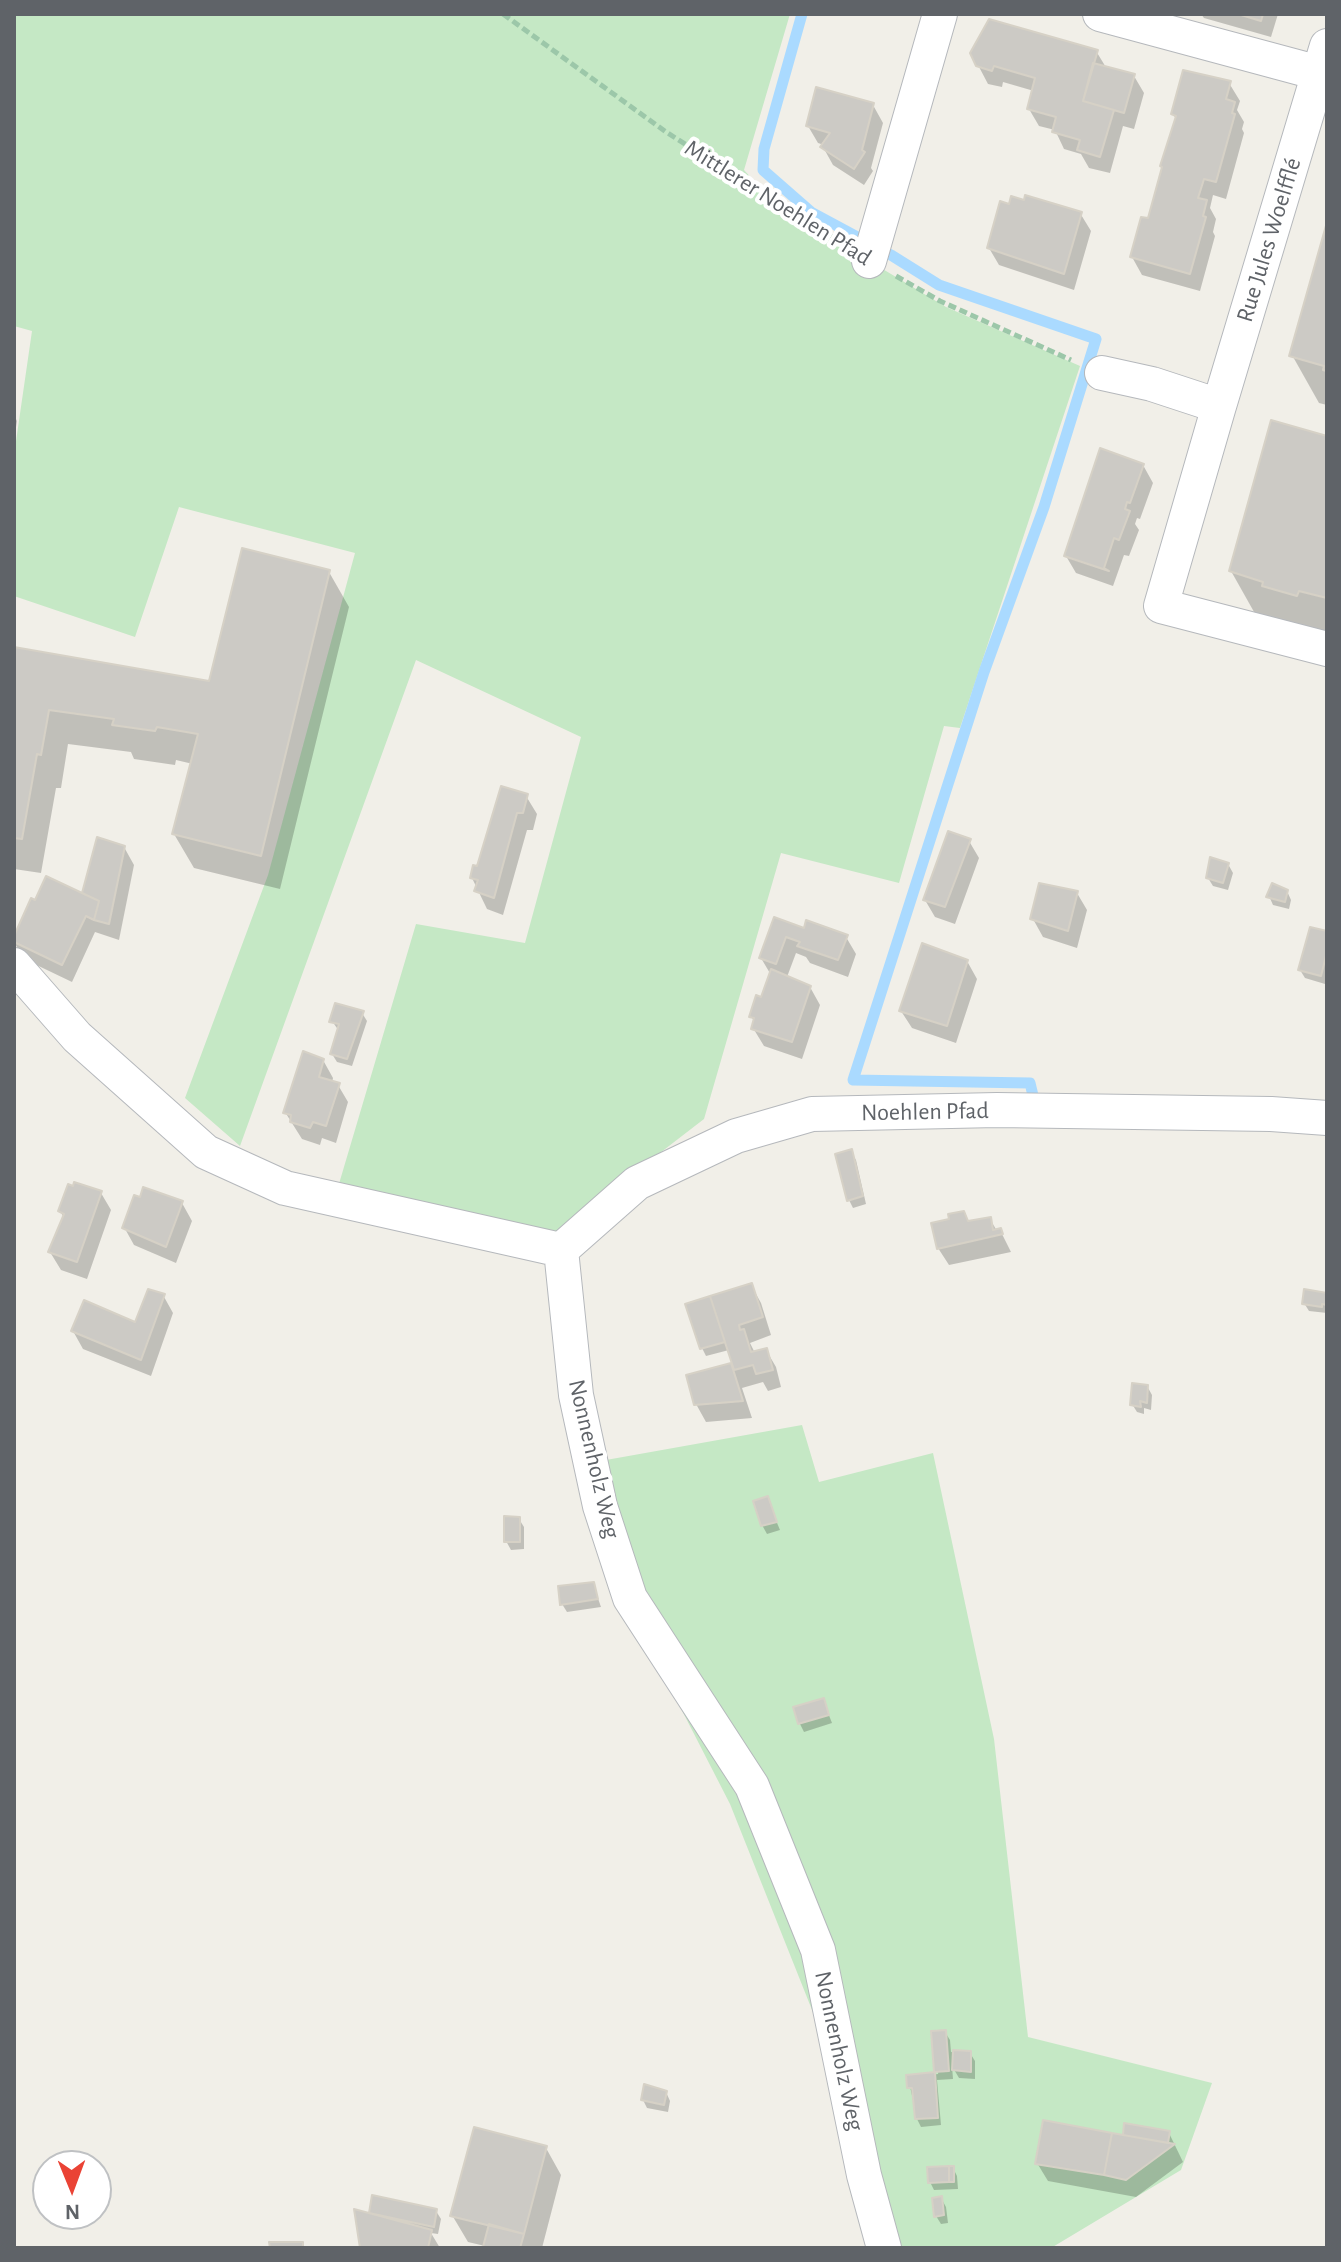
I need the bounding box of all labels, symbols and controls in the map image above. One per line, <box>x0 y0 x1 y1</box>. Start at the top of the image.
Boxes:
street label: Mittlerer Noehlen Pfad <box>679 134 877 272</box>
street label: Rue Jules Woelfflé <box>1230 154 1308 326</box>
street label: Noehlen Pfad <box>861 1096 989 1128</box>
street label: Nonnenholz Weg <box>562 1377 626 1541</box>
street label: Nonnenholz Weg <box>808 1969 870 2133</box>
north arrow <box>32 2150 112 2230</box>
text: N <box>65 2201 80 2223</box>

